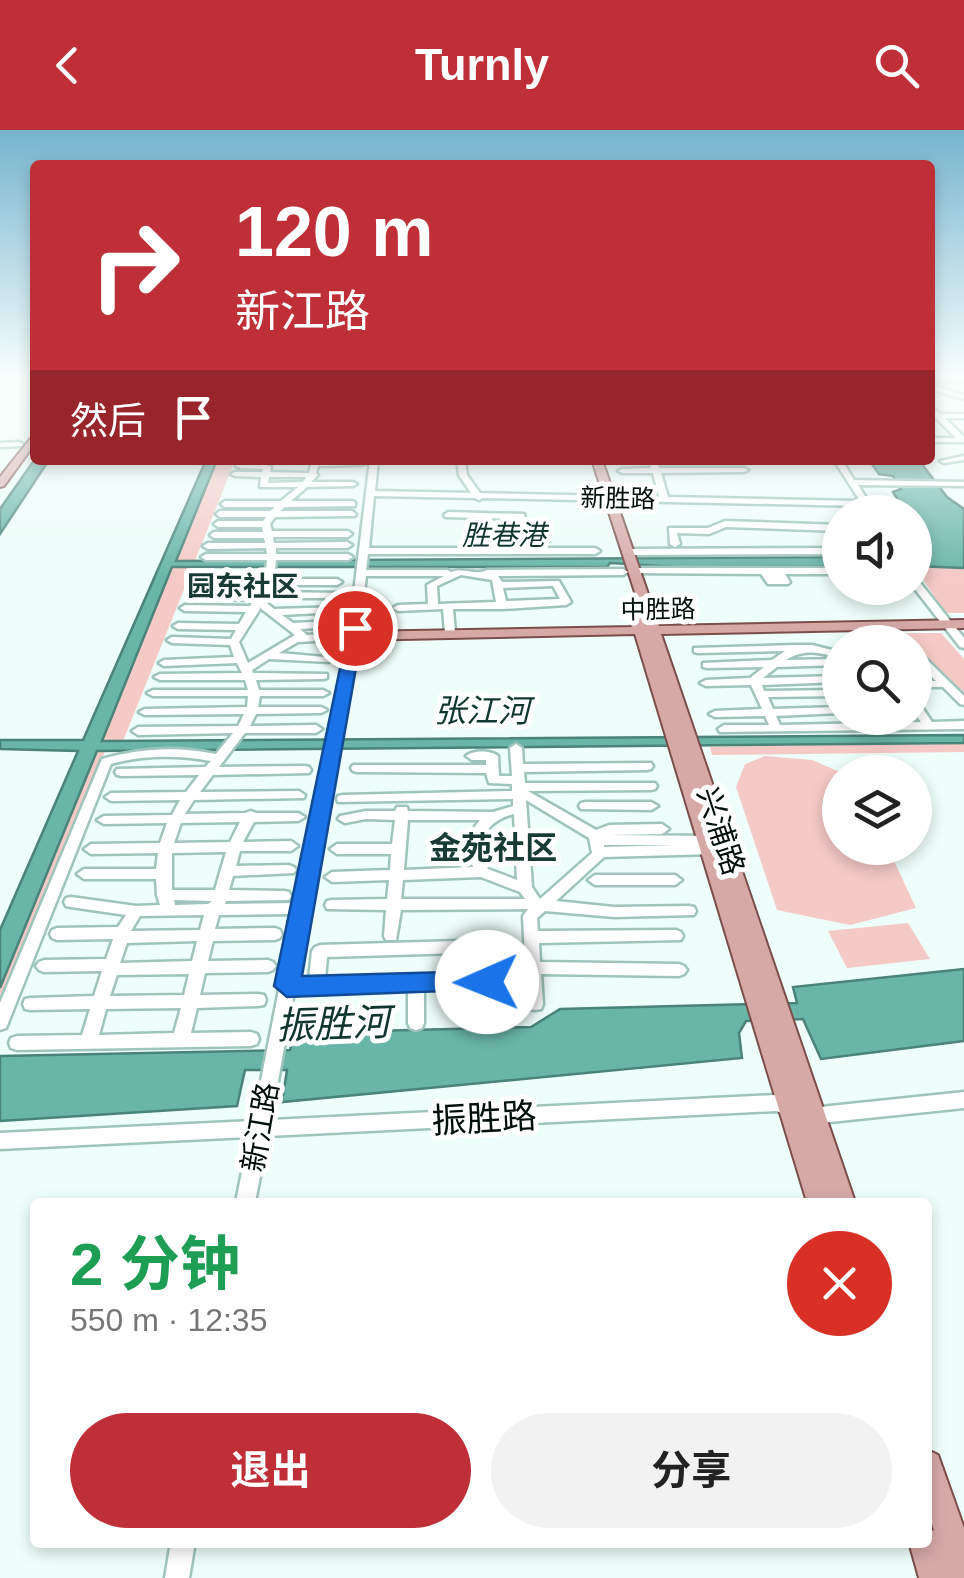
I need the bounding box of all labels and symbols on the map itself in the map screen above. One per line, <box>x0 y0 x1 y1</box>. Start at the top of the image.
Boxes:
street label: 新胜路 <box>580 483 656 513</box>
water label: 胜巷港 <box>462 520 550 551</box>
district label: 园东社区 <box>187 571 299 602</box>
pin <box>313 586 398 671</box>
street label: 中胜路 <box>620 594 696 624</box>
water label: 张江河 <box>434 693 536 729</box>
street label: 兴浦路 <box>691 783 751 879</box>
district label: 金苑社区 <box>429 830 557 866</box>
position arrow <box>435 930 539 1034</box>
water label: 振胜河 <box>275 1001 398 1047</box>
street label: 新江路 <box>236 1080 284 1174</box>
street label: 振胜路 <box>431 1096 537 1140</box>

